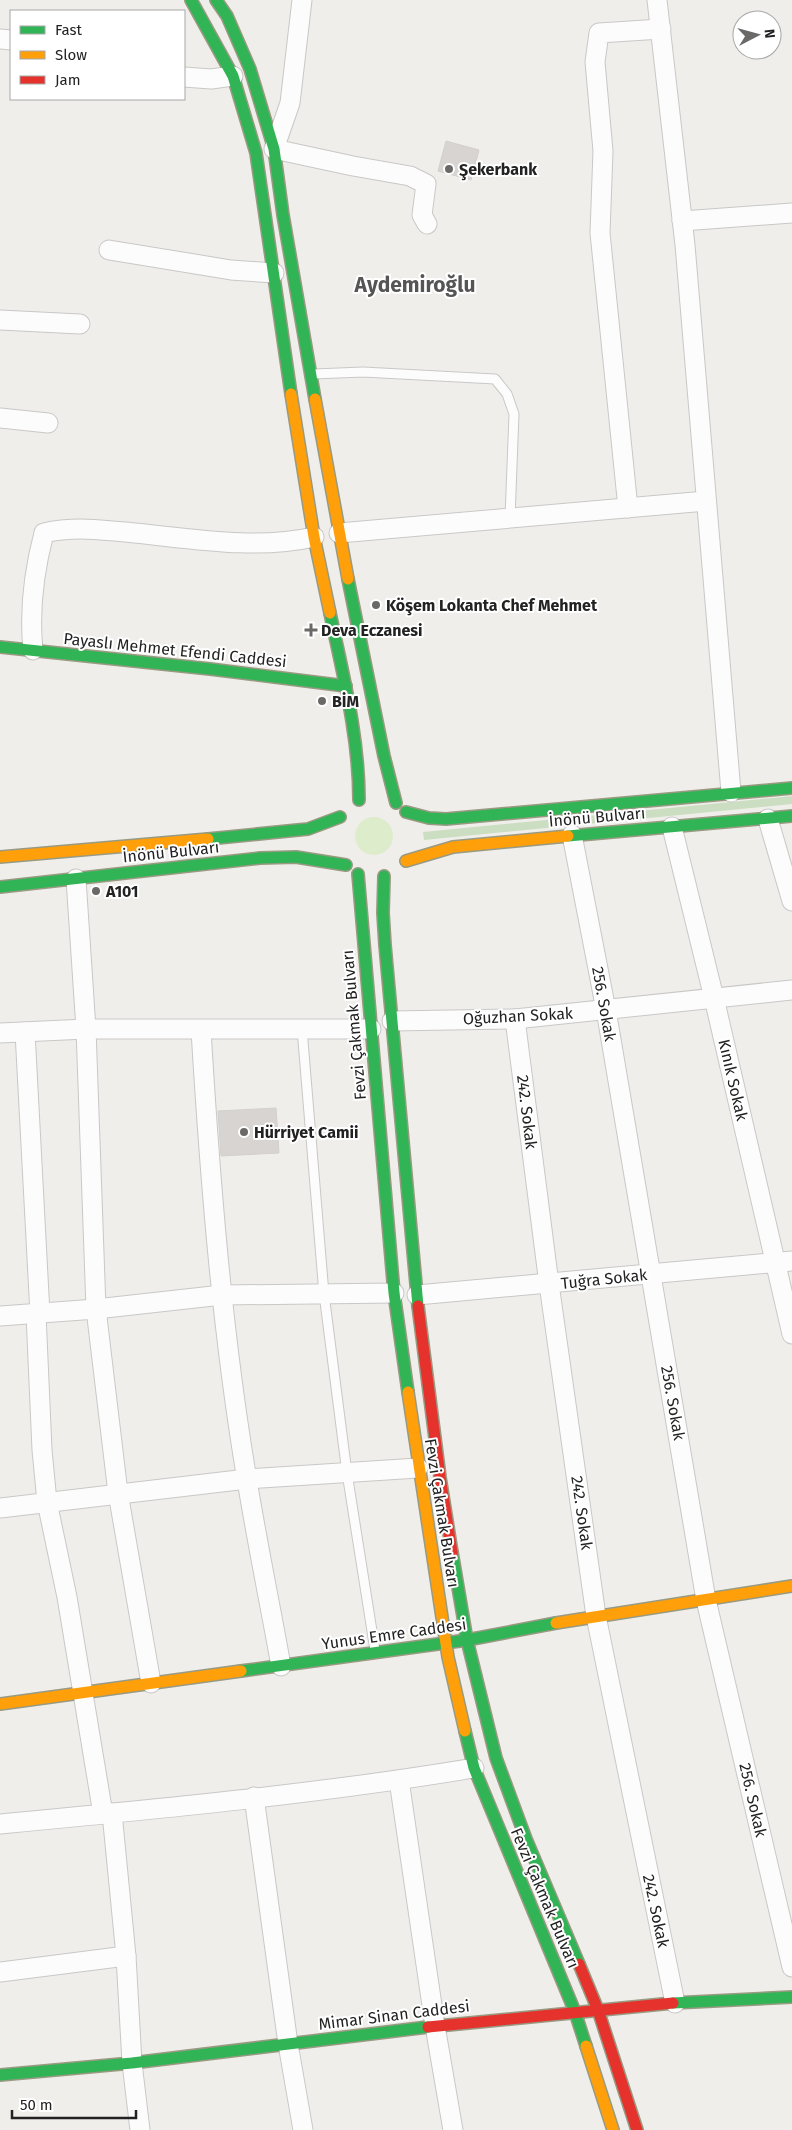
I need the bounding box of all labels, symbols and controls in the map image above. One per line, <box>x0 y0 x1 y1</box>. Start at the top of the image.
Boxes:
legend <box>10 10 185 100</box>
north arrow <box>732 10 782 60</box>
text: Fast <box>55 21 82 39</box>
text: N <box>760 28 778 39</box>
text: Slow <box>55 46 87 64</box>
text: Jam <box>55 71 81 89</box>
place label: Şekerbank <box>459 160 537 181</box>
marker: Şekerbank <box>443 163 455 175</box>
district label: Aydemiroğlu <box>354 272 475 298</box>
place label: Köşem Lokanta Chef Mehmet <box>386 596 598 616</box>
marker: Köşem Lokanta Chef Mehmet <box>370 599 382 611</box>
place label: Deva Eczanesi <box>321 621 422 640</box>
marker: Deva Eczanesi <box>305 624 317 636</box>
street label: Payaslı Mehmet Efendi Caddesi <box>63 629 287 671</box>
place label: BİM <box>332 692 360 711</box>
marker: BİM <box>316 695 328 707</box>
street label: İnönü Bulvarı <box>548 802 646 831</box>
street label: İnönü Bulvarı <box>122 836 220 867</box>
place label: A101 <box>105 882 139 901</box>
marker: A101 <box>90 885 102 897</box>
street label: Fevzi Çakmak Bulvarı <box>338 949 371 1101</box>
street label: 256. Sokak <box>588 965 620 1044</box>
street label: Oğuzhan Sokak <box>463 1004 574 1028</box>
street label: Kınık Sokak <box>714 1037 752 1123</box>
street label: 242. Sokak <box>513 1074 541 1151</box>
place label: Hürriyet Camii <box>254 1123 358 1142</box>
marker: Hürriyet Camii <box>238 1126 250 1138</box>
street label: Tuğra Sokak <box>560 1265 649 1293</box>
street label: 256. Sokak <box>657 1364 689 1443</box>
street label: Fevzi Çakmak Bulvarı <box>420 1437 463 1589</box>
street label: 242. Sokak <box>567 1475 597 1552</box>
street label: Yunus Emre Caddesi <box>320 1614 468 1654</box>
street label: 256. Sokak <box>735 1761 771 1840</box>
street label: Fevzi Çakmak Bulvarı <box>506 1825 583 1971</box>
street label: 242. Sokak <box>639 1873 673 1950</box>
street label: Mimar Sinan Caddesi <box>317 1996 471 2034</box>
scale bar <box>12 2088 136 2120</box>
text: 50 m <box>20 2096 53 2114</box>

